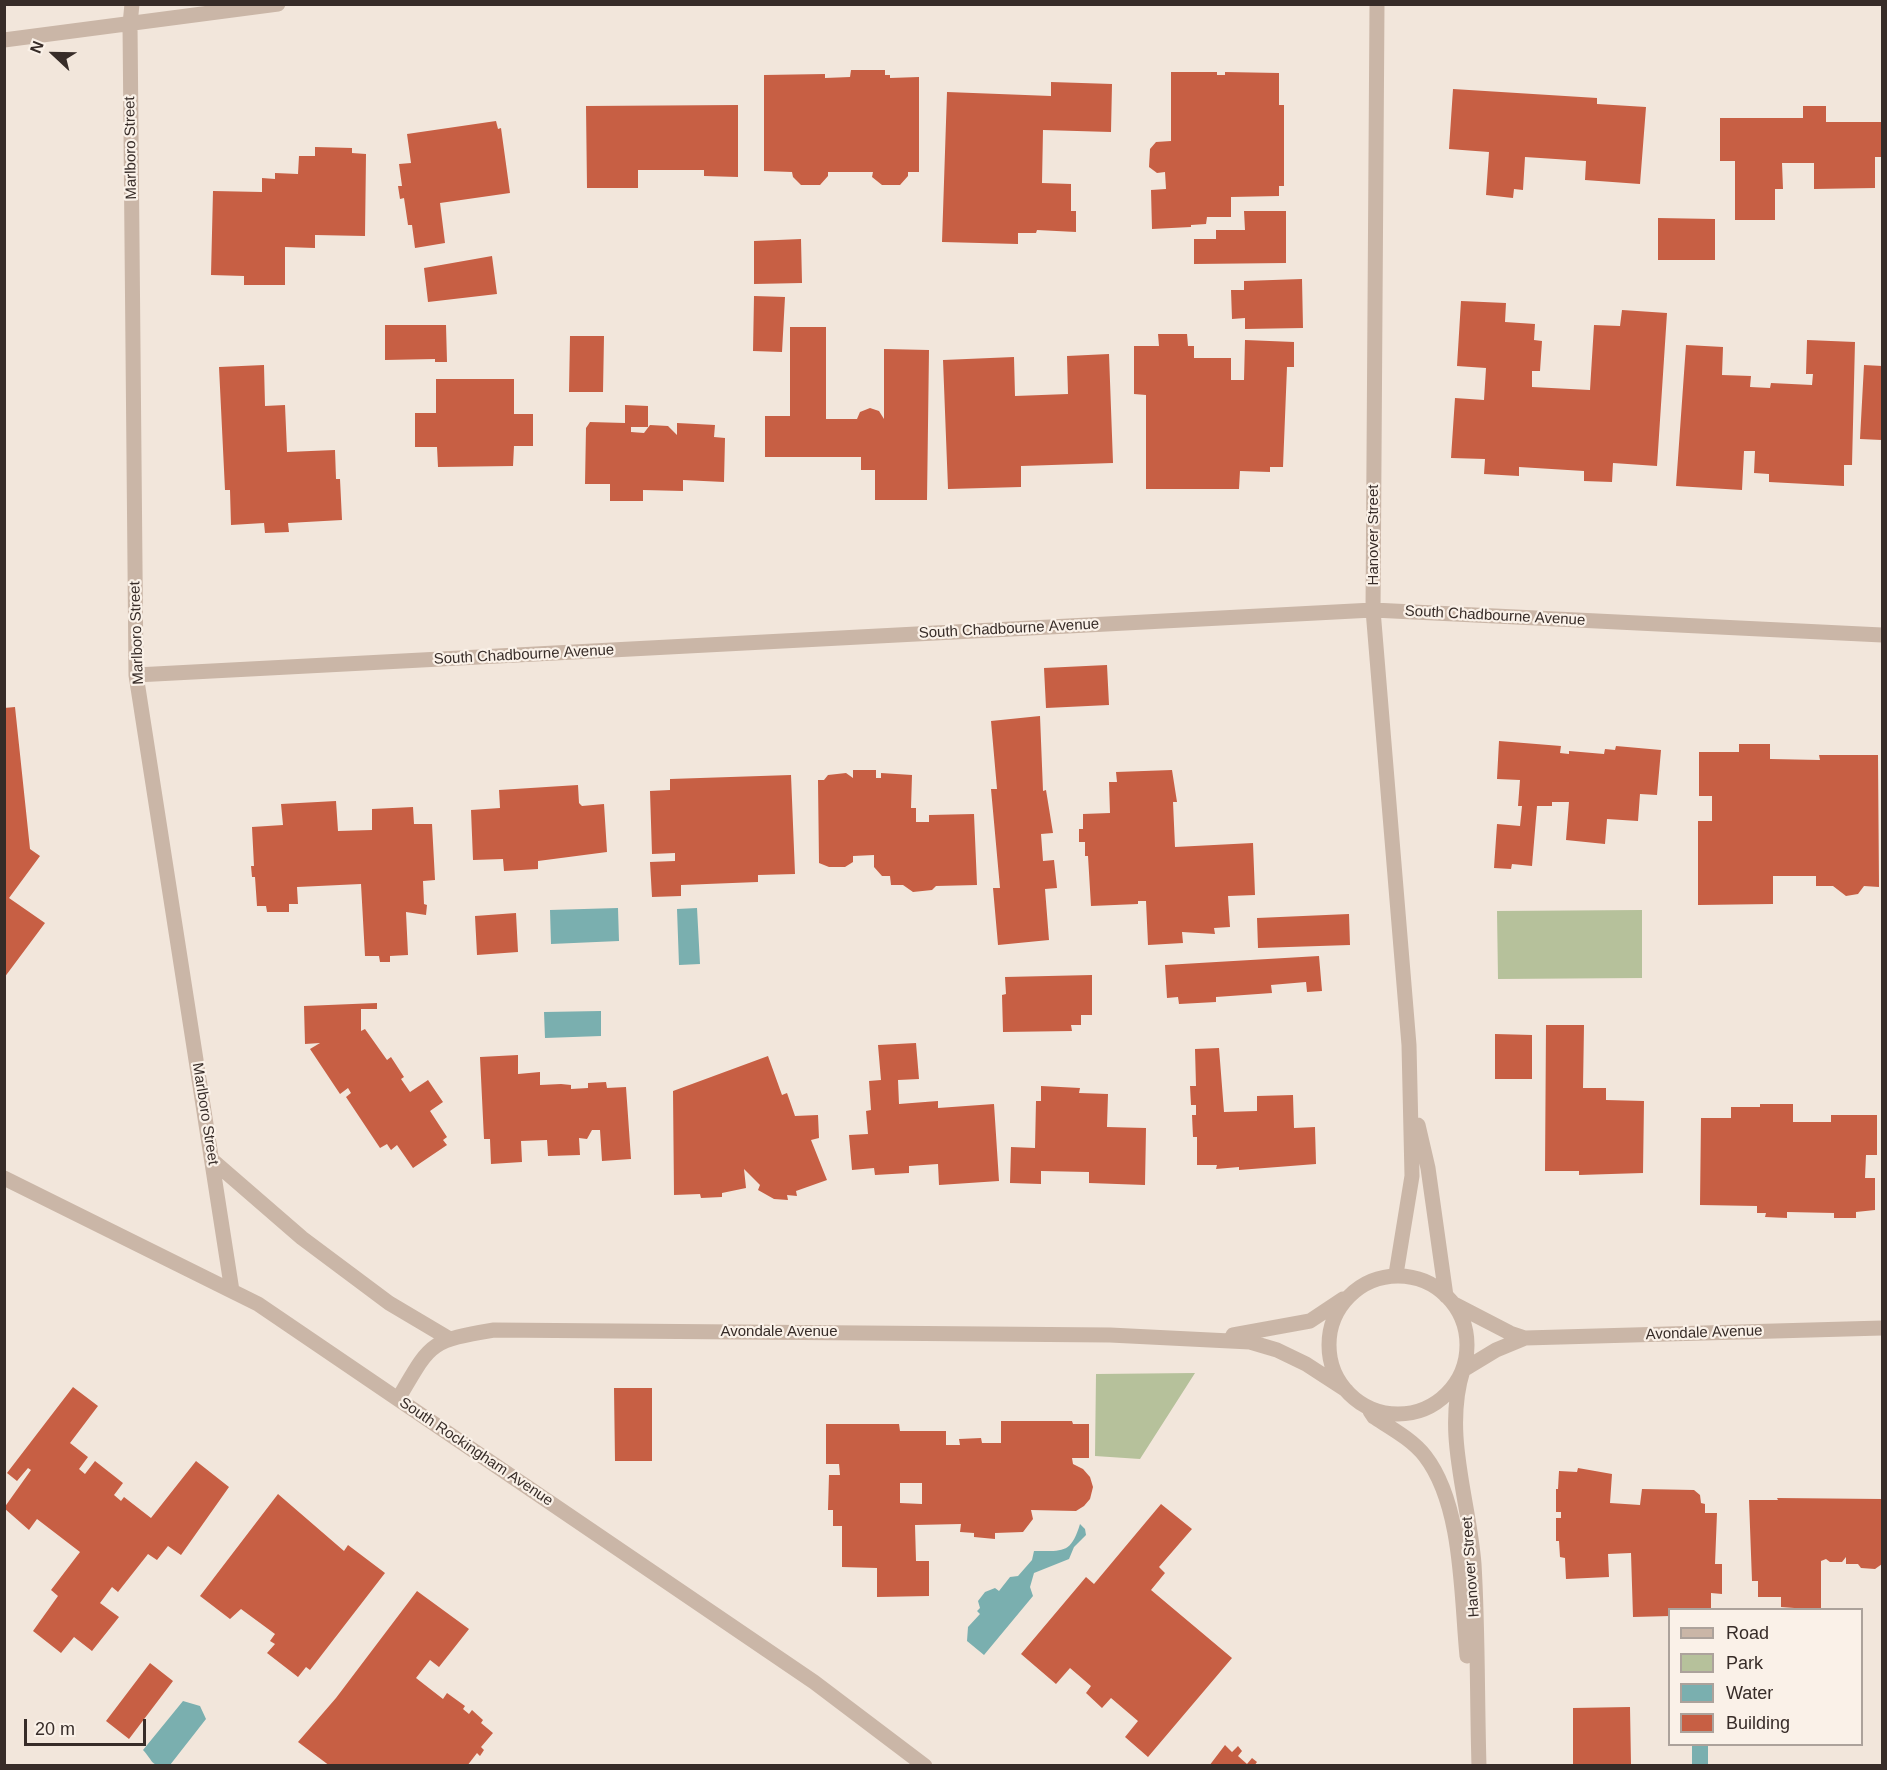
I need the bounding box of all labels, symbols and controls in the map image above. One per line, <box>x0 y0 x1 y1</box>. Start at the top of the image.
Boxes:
north arrow <box>24 24 84 84</box>
text: N <box>27 39 47 56</box>
street label: Marlboro Street <box>121 96 141 200</box>
street label: Hanover Street <box>1365 485 1383 585</box>
street label: Marlboro Street <box>126 581 148 685</box>
street label: South Chadbourne Avenue <box>1404 602 1586 630</box>
street label: South Chadbourne Avenue <box>918 615 1100 643</box>
street label: South Chadbourne Avenue <box>433 641 615 669</box>
street label: Marlboro Street <box>188 1062 222 1166</box>
street label: Avondale Avenue <box>1645 1322 1763 1344</box>
street label: Avondale Avenue <box>720 1323 838 1341</box>
street label: South Rockingham Avenue <box>396 1394 556 1510</box>
street label: Hanover Street <box>1459 1516 1483 1618</box>
legend <box>1668 1608 1863 1746</box>
text: Road <box>1726 1623 1769 1643</box>
text: Park <box>1726 1653 1763 1673</box>
text: Water <box>1726 1683 1773 1703</box>
scale bar <box>27 1707 148 1745</box>
text: Building <box>1726 1713 1790 1733</box>
text: 20 m <box>35 1719 75 1739</box>

